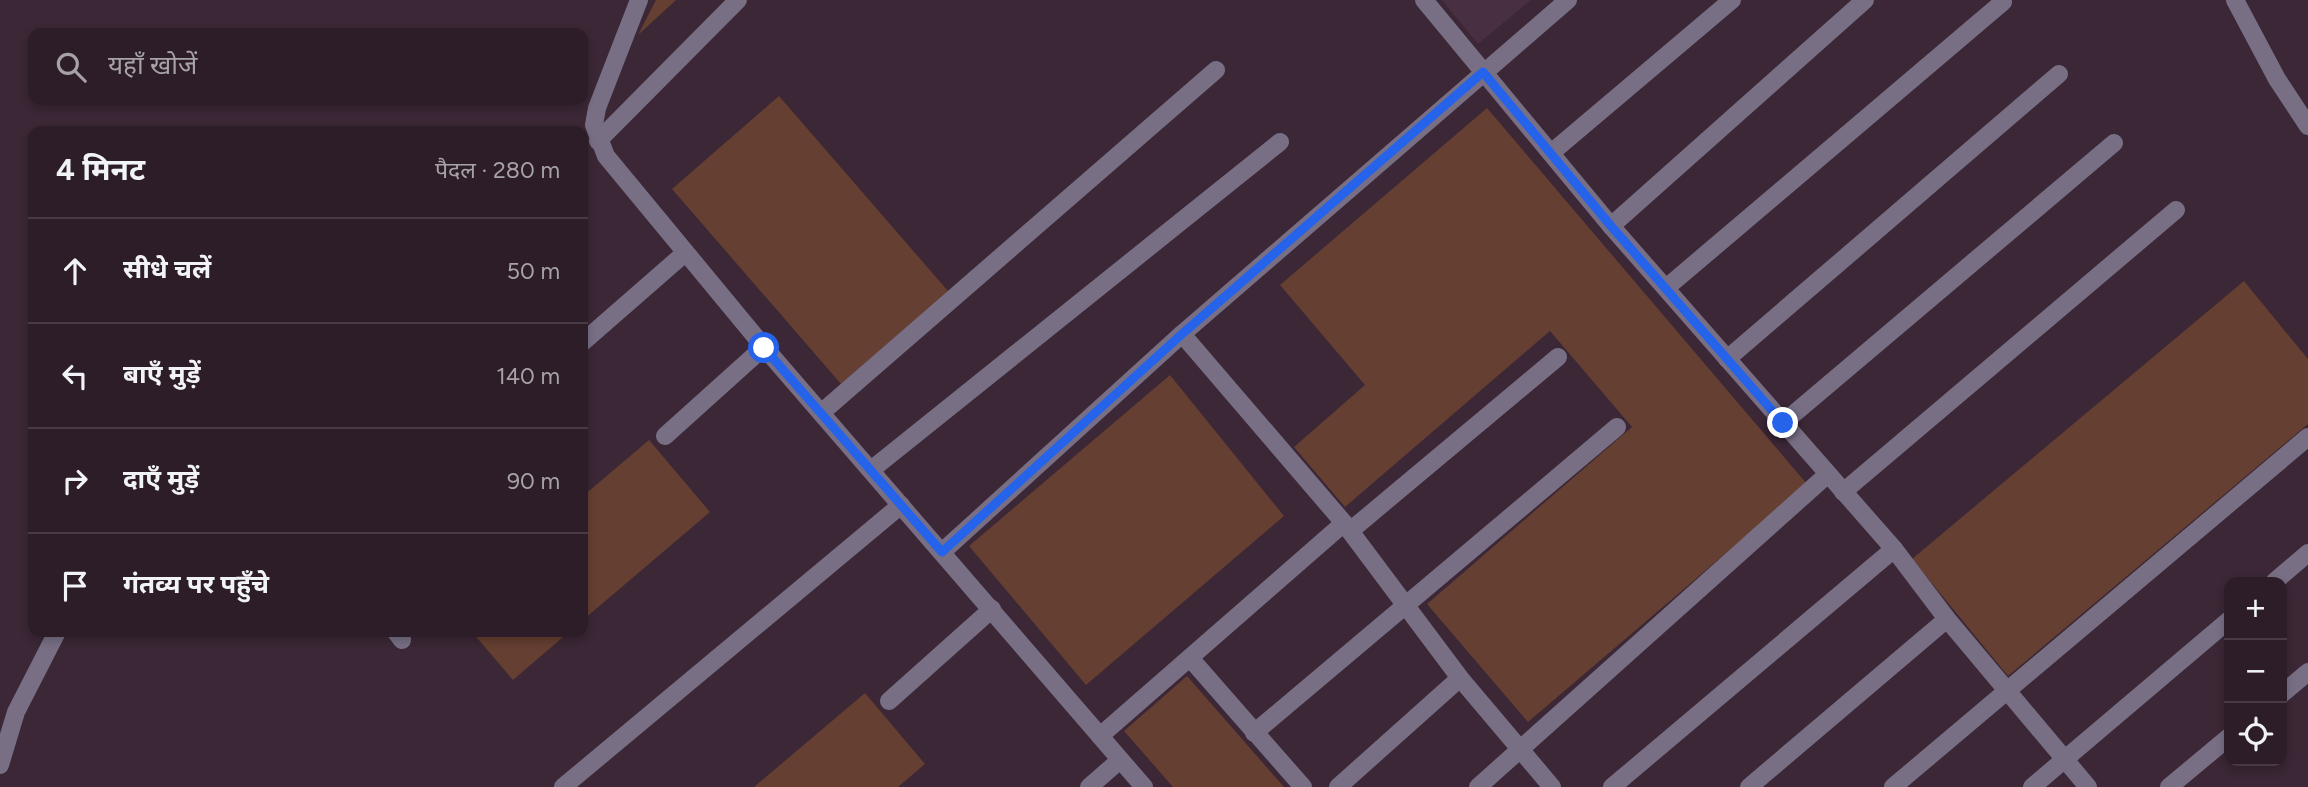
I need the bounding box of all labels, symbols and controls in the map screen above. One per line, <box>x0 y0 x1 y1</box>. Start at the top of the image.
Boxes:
search box <box>28 28 588 105</box>
icon: search <box>52 48 90 86</box>
text: यहाँ खोजें <box>108 49 197 81</box>
text: 4 मिनट <box>56 151 145 188</box>
text: पैदल · 280 m <box>435 156 560 184</box>
icon: ahead <box>56 252 94 290</box>
text: सीधे चलें <box>123 253 211 285</box>
text: 50 m <box>507 257 560 285</box>
route start <box>748 332 779 363</box>
icon: left <box>56 357 94 395</box>
text: बाएँ मुड़ें <box>123 358 200 390</box>
text: 140 m <box>496 362 560 390</box>
route end <box>1767 407 1798 438</box>
icon: right <box>56 462 94 500</box>
text: दाएँ मुड़ें <box>123 463 199 495</box>
text: 90 m <box>507 467 560 495</box>
icon: arrive <box>56 567 94 605</box>
text: गंतव्य पर पहुँचे <box>123 568 269 600</box>
map controls <box>2224 577 2287 766</box>
button: + <box>2224 577 2287 640</box>
button: − <box>2224 640 2287 703</box>
button: locate <box>2224 703 2287 766</box>

